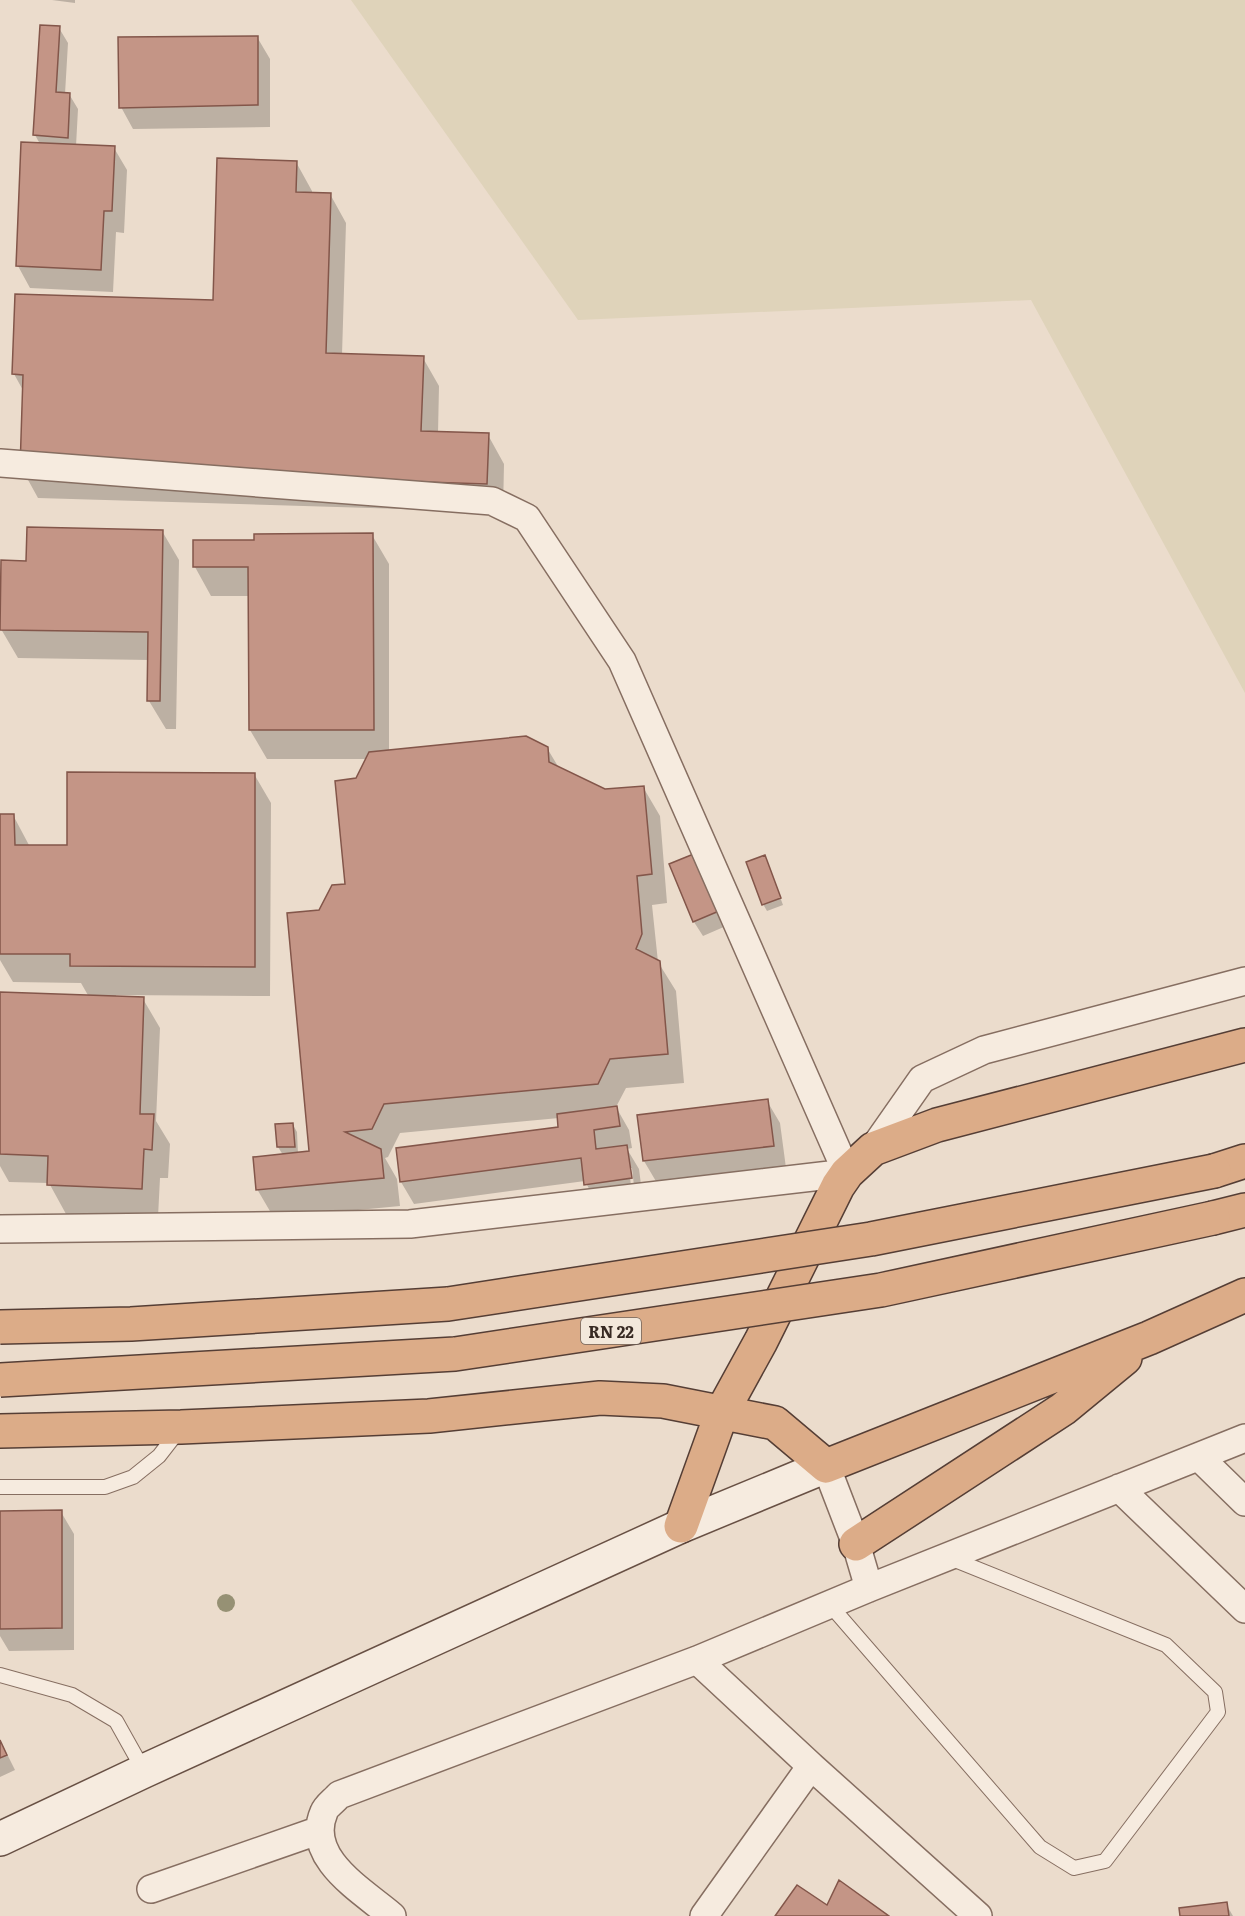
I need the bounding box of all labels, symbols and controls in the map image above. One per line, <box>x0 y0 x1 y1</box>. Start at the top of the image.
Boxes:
road number: RN 22 <box>581 1318 641 1344</box>

